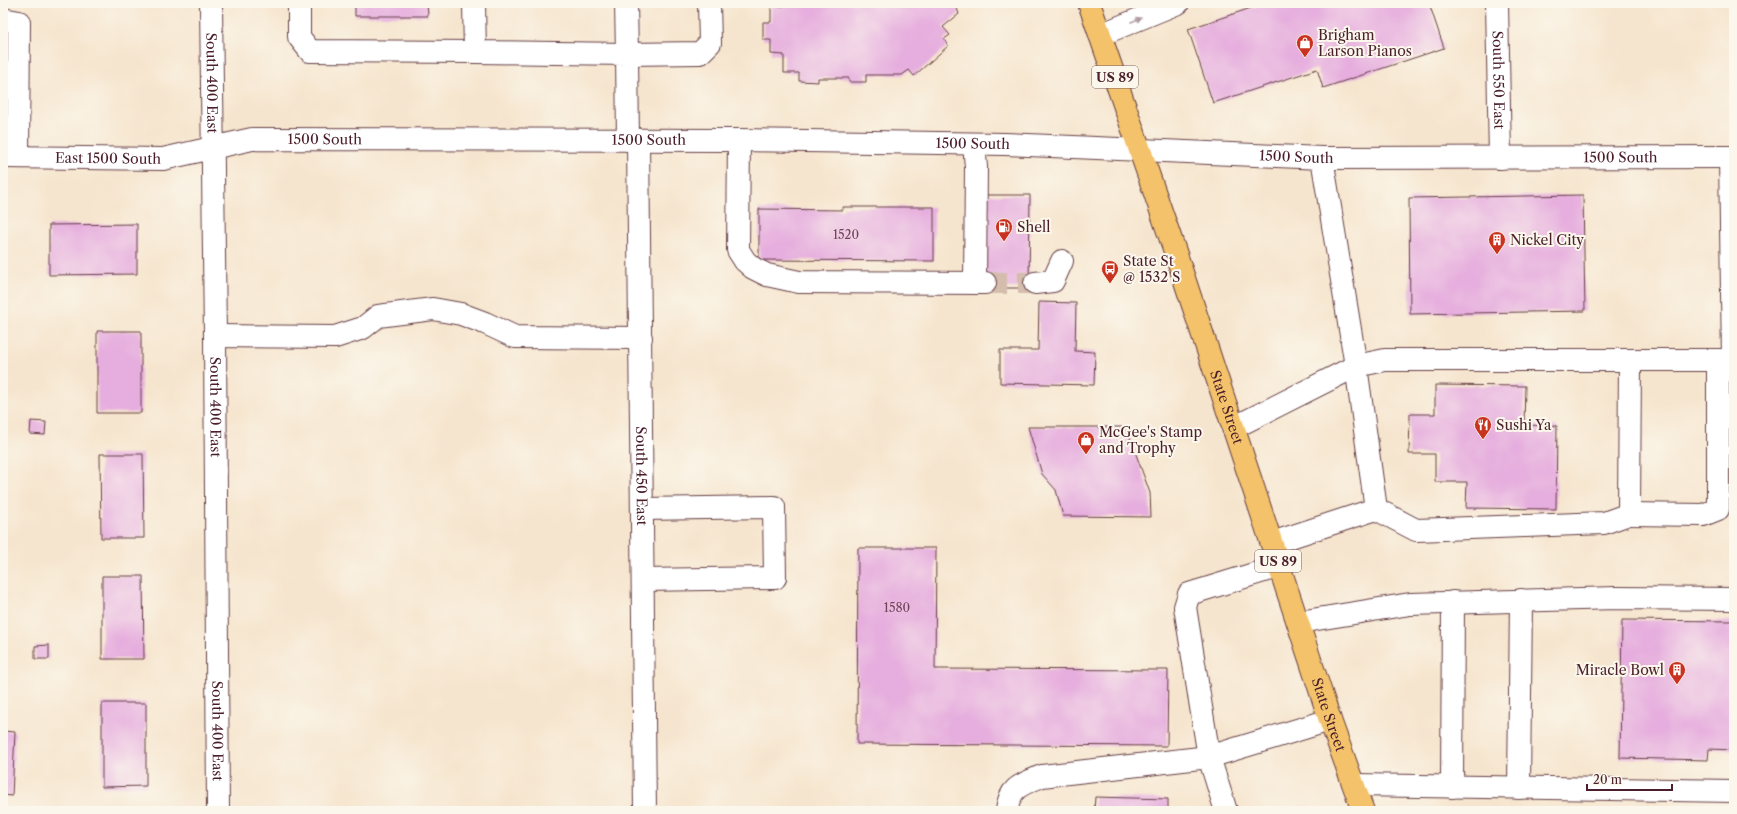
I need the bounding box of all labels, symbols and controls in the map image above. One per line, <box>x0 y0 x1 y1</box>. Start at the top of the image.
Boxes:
one-way arrow <box>1131 17 1142 23</box>
place label: Brigham Larson Pianos <box>1318 26 1412 60</box>
street label: South 550 East <box>1489 30 1508 130</box>
street label: South 400 East <box>202 33 222 133</box>
shop icon: Brigham Larson Pianos <box>1295 33 1315 58</box>
road number: US 89 <box>1092 66 1138 88</box>
street label: 1500 South <box>288 130 362 148</box>
street label: 1500 South <box>612 131 686 149</box>
street label: 1500 South <box>935 134 1011 153</box>
street label: 1500 South <box>1259 146 1334 167</box>
street label: 1500 South <box>1583 148 1658 166</box>
street label: East 1500 South <box>55 149 161 168</box>
fuel station icon: Shell <box>994 217 1014 242</box>
place label: Shell <box>1017 218 1050 236</box>
house number: 1520 <box>833 227 859 242</box>
building icon: Nickel City <box>1487 230 1507 255</box>
place label: Nickel City <box>1510 231 1584 249</box>
place label: State St @ 1532 S <box>1123 252 1180 286</box>
bus stop icon: State St @ 1532 S <box>1100 259 1120 284</box>
street label: South 400 East <box>206 357 225 457</box>
street label: State Street <box>1206 368 1247 447</box>
restaurant icon: Sushi Ya <box>1473 415 1493 440</box>
place label: Sushi Ya <box>1496 416 1552 434</box>
place label: McGee's Stamp and Trophy <box>1099 423 1202 457</box>
street label: South 450 East <box>632 426 651 526</box>
shop icon: McGee's Stamp and Trophy <box>1076 430 1096 455</box>
road number: US 89 <box>1255 550 1301 572</box>
house number: 1580 <box>884 600 910 615</box>
building icon: Miracle Bowl <box>1667 660 1687 685</box>
place label: Miracle Bowl <box>1576 661 1664 679</box>
street label: State Street <box>1308 675 1350 754</box>
street label: South 400 East <box>208 681 227 781</box>
scale bar <box>1587 766 1672 792</box>
text: 20 m <box>1593 772 1622 787</box>

